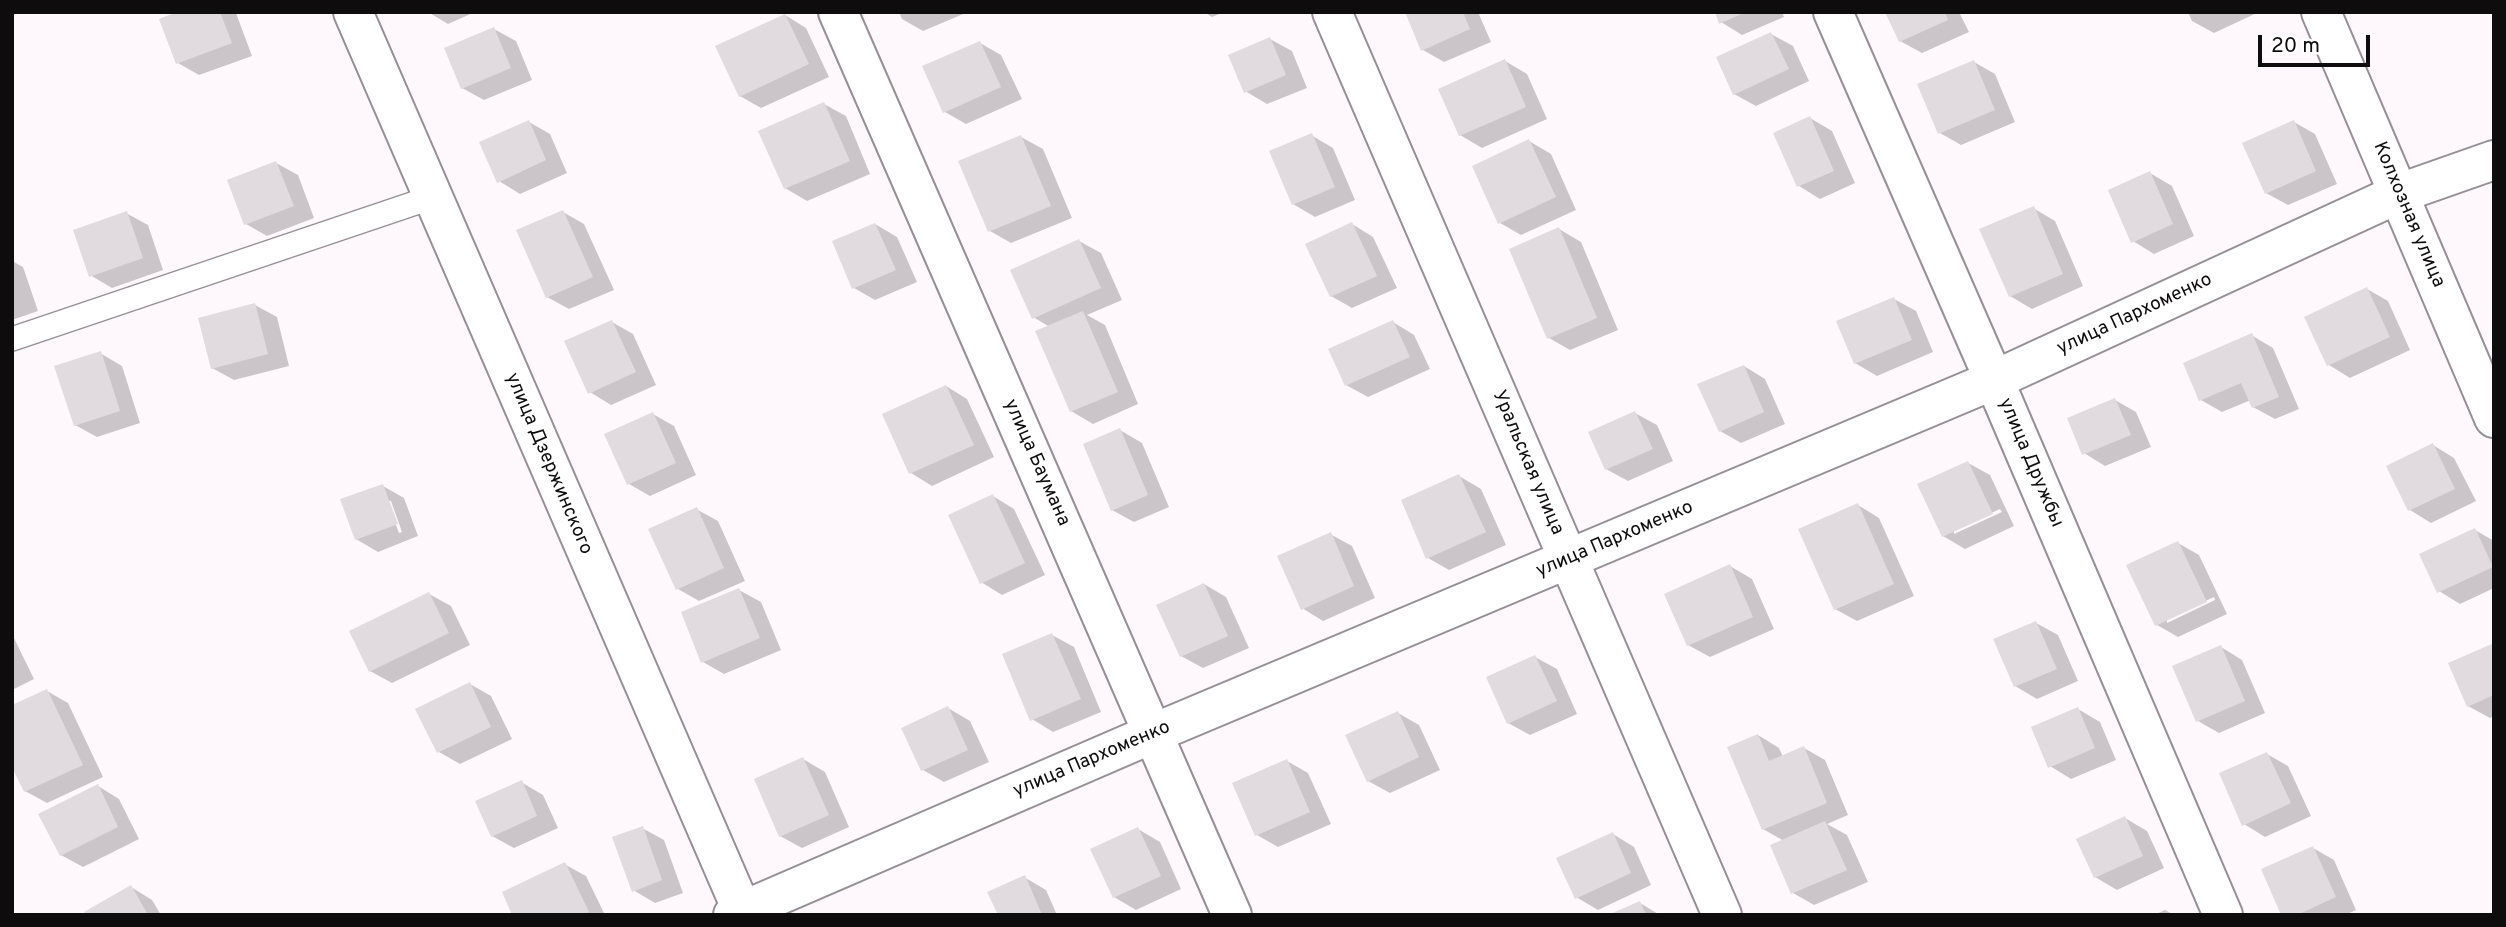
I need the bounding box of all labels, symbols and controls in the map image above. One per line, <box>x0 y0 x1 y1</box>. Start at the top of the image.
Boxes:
scale bar <box>2261 21 2373 65</box>
text: 20 m <box>2271 33 2320 60</box>
street label: Колхозная улица <box>2367 139 2449 291</box>
street label: улица Пархоменко <box>2054 269 2216 361</box>
street label: улица Дзержинского <box>499 370 597 558</box>
street label: Уральская улица <box>1486 387 1568 539</box>
street label: улица Дружбы <box>1993 395 2067 531</box>
street label: улица Баумана <box>998 396 1074 530</box>
street label: улица Пархоменко <box>1533 497 1697 583</box>
street label: улица Пархоменко <box>1010 717 1174 803</box>

